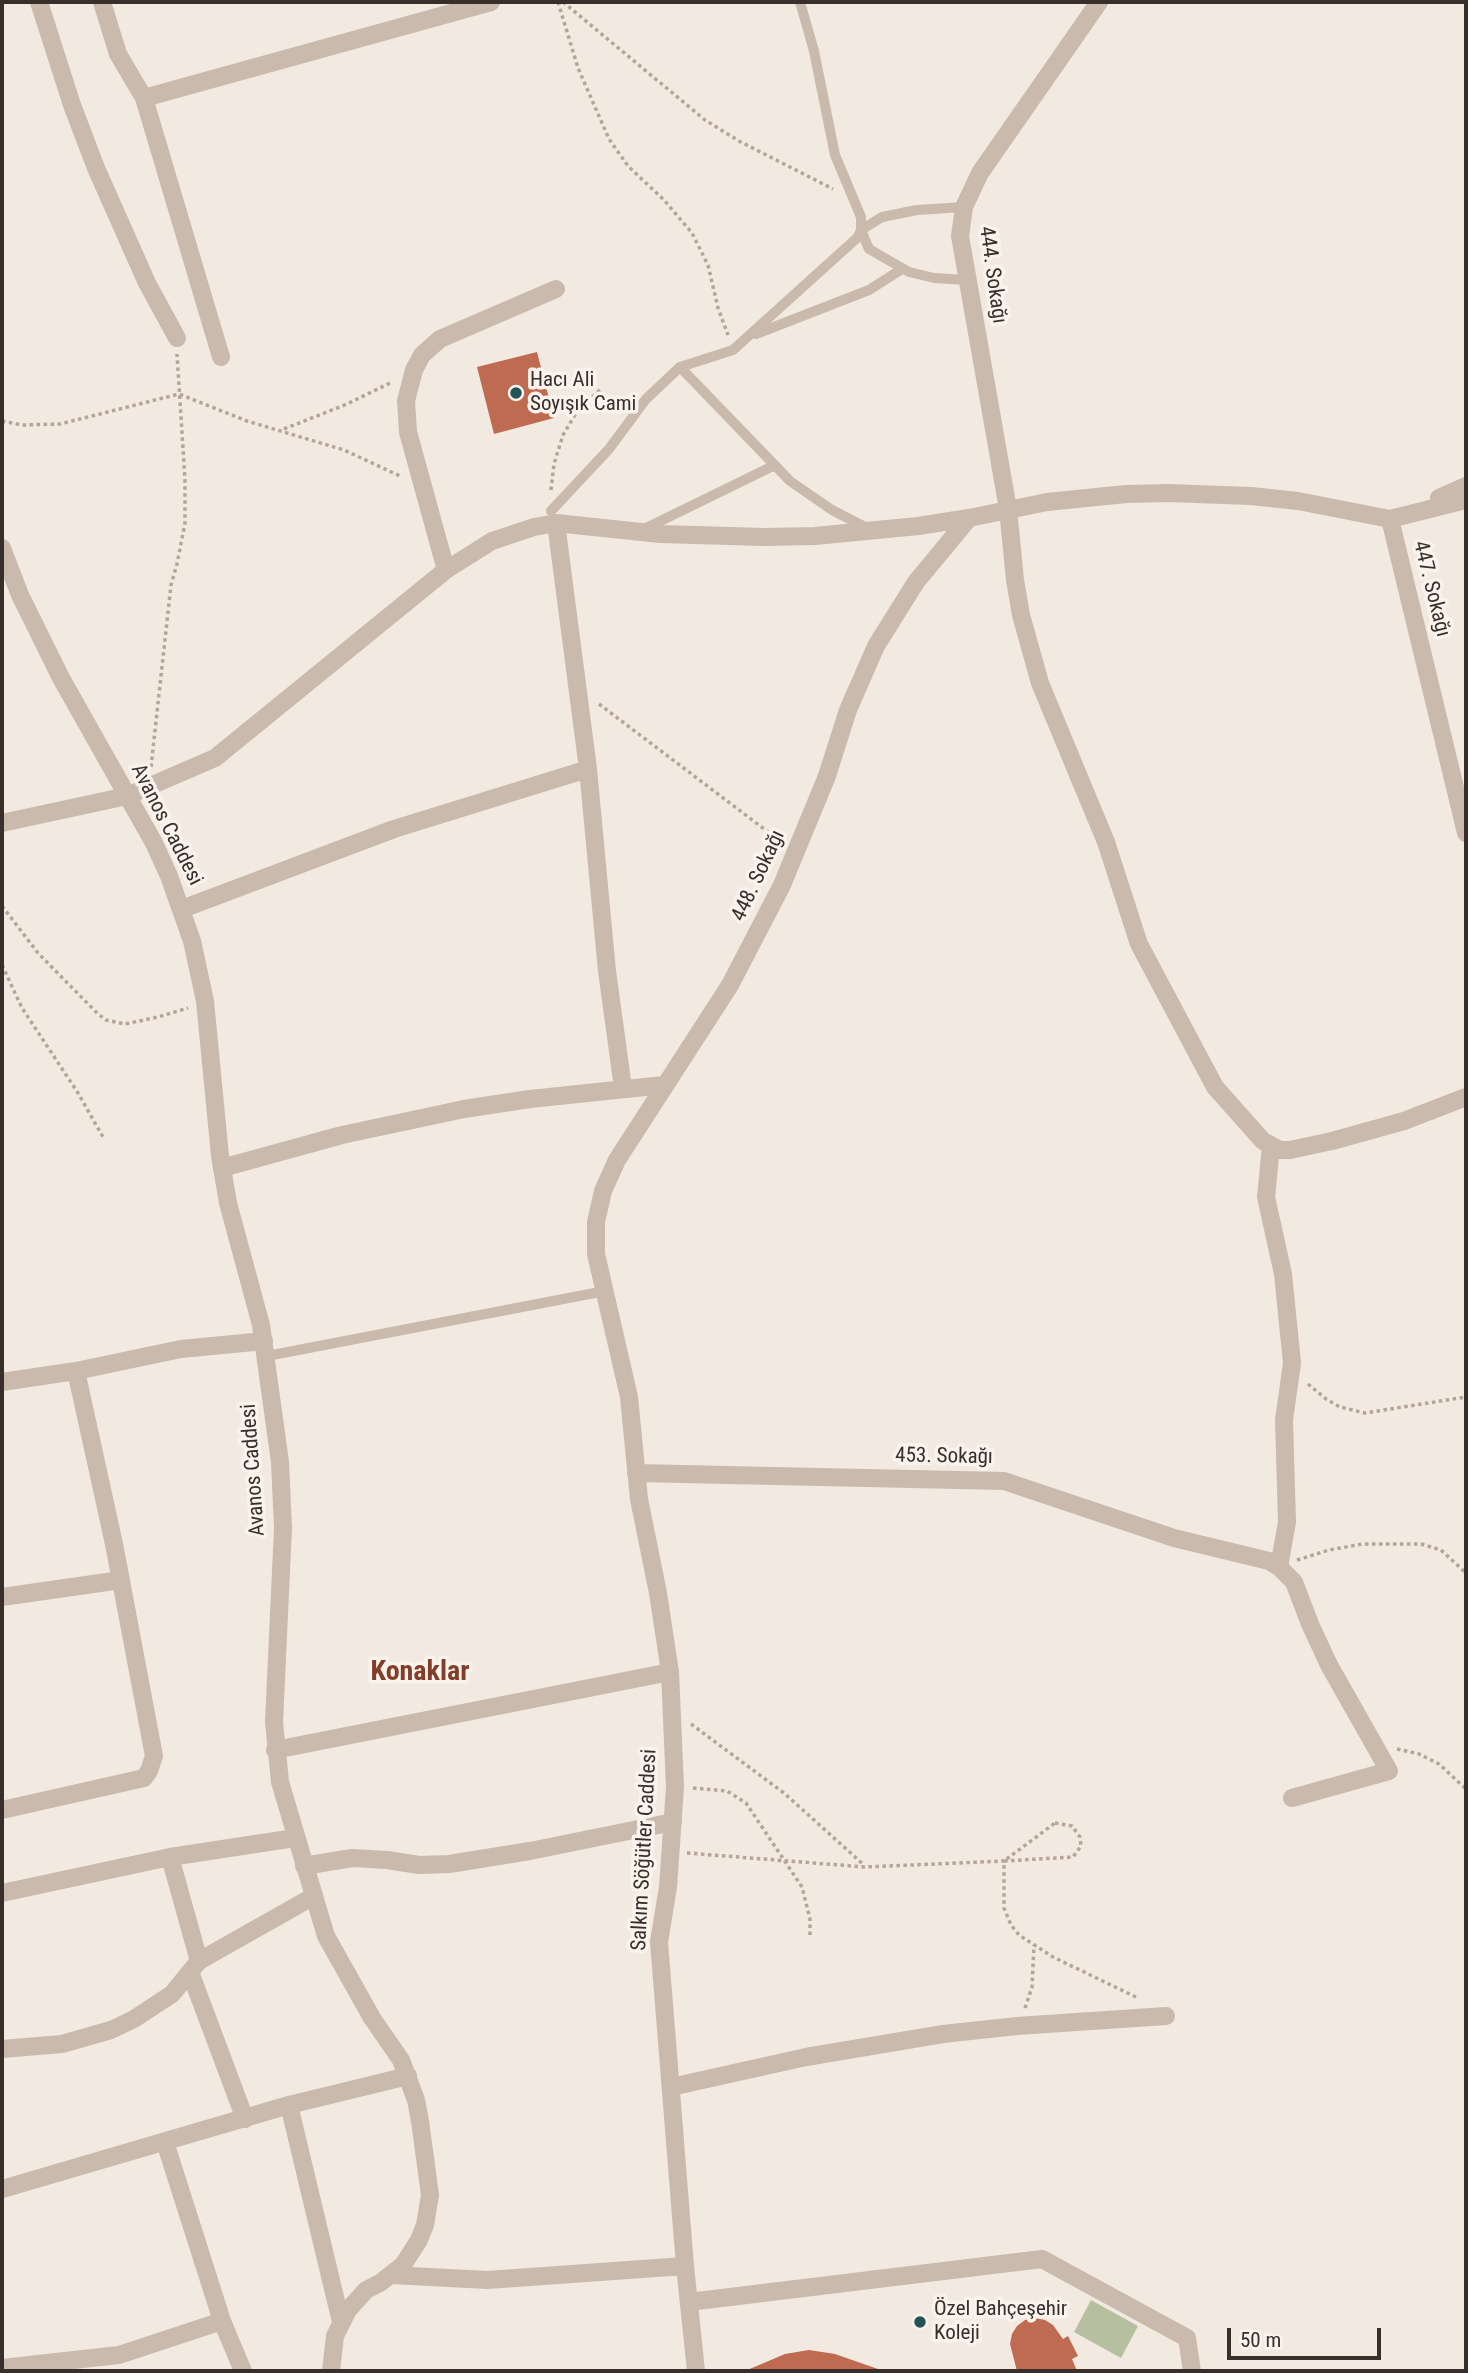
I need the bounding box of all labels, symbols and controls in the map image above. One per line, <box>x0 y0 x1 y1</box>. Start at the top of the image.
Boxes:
street label: 444. Sokağı <box>973 225 1011 325</box>
place label: Hacı Ali Soyışık Cami <box>530 368 636 418</box>
marker: Hacı Ali Soyışık Cami <box>508 385 524 401</box>
street label: 447. Sokağı <box>1407 539 1455 639</box>
street label: Avanos Caddesi <box>125 760 207 890</box>
street label: 448. Sokağı <box>727 826 791 926</box>
street label: Avanos Caddesi <box>237 1403 271 1537</box>
street label: 453. Sokağı <box>895 1444 993 1470</box>
district label: Konaklar <box>371 1656 469 1690</box>
street label: Salkım Söğütler Caddesi <box>627 1749 663 1951</box>
place label: Özel Bahçeşehir Koleji <box>934 2297 1067 2347</box>
marker: Özel Bahçeşehir Koleji <box>912 2314 928 2330</box>
scale bar <box>1230 2314 1384 2358</box>
text: 50 m <box>1240 2328 1281 2352</box>

